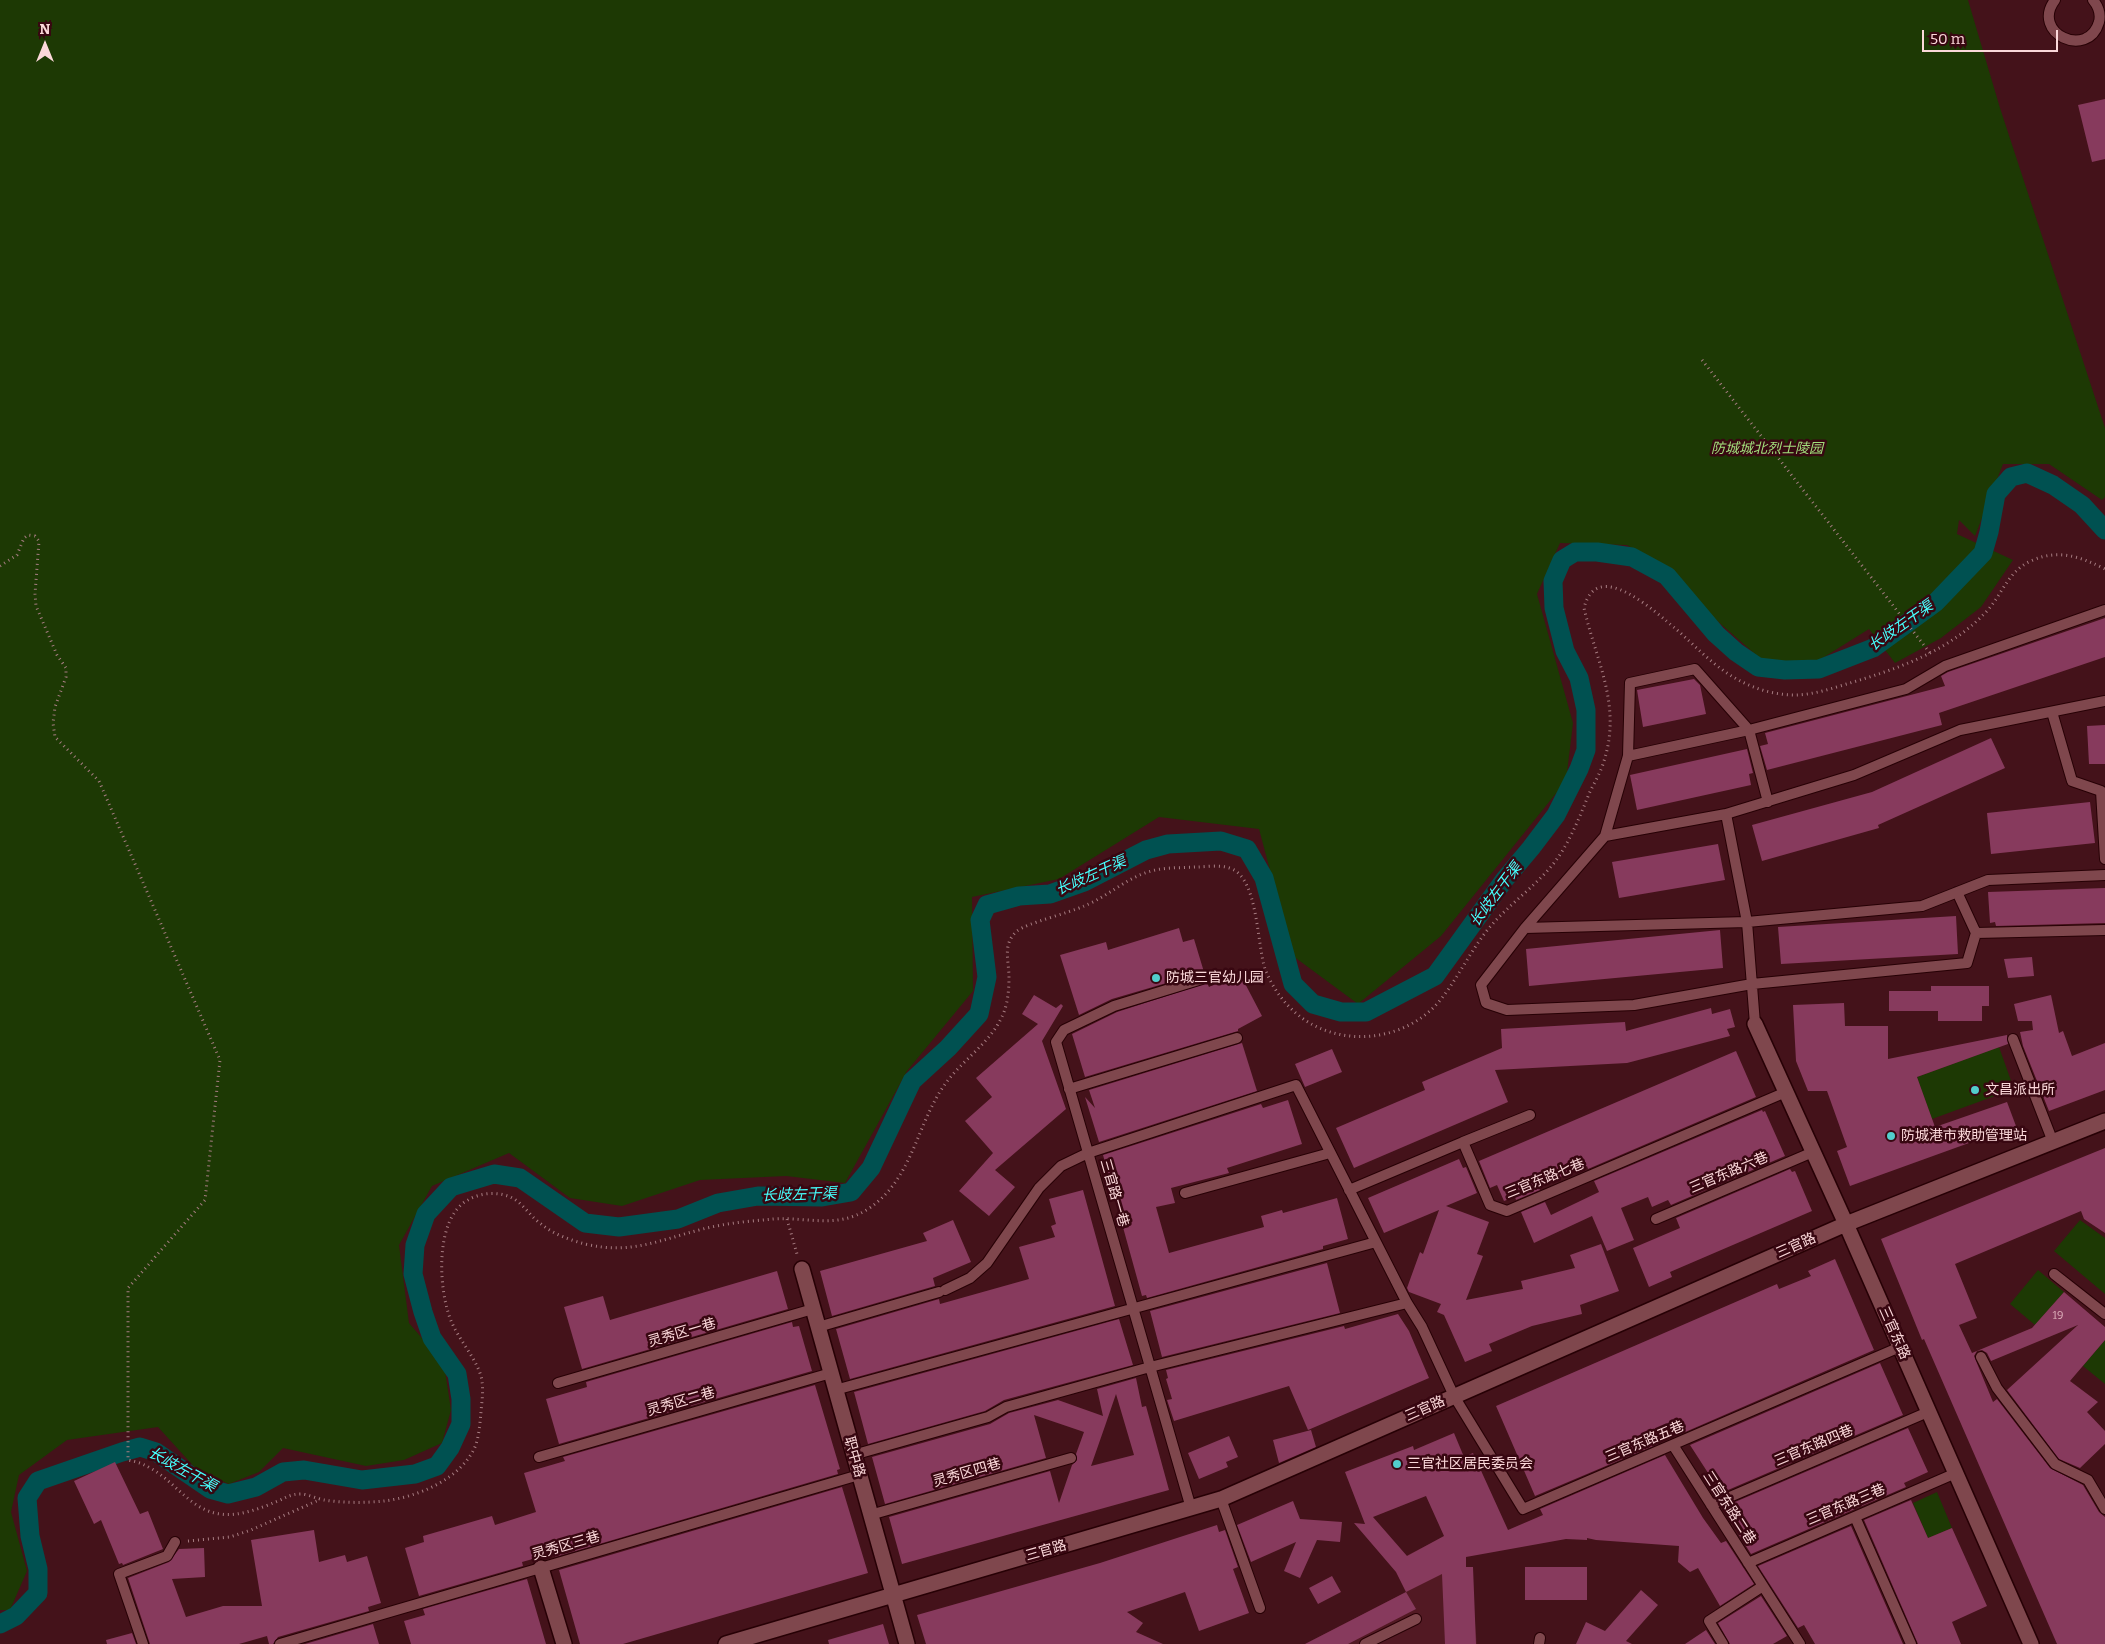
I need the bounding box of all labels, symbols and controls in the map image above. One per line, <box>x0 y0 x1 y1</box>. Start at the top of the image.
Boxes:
north arrow <box>20 20 70 70</box>
scale bar <box>1925 20 2061 52</box>
text: N <box>40 21 50 38</box>
text: 50 m <box>1930 30 1965 48</box>
park label: 防城城北烈士陵园 <box>1711 441 1823 457</box>
water label: 长歧左干渠 <box>1865 597 1937 655</box>
water label: 长歧左干渠 <box>1053 853 1129 899</box>
water label: 长歧左干渠 <box>1466 860 1526 930</box>
place label: 防城三官幼儿园 <box>1166 970 1264 986</box>
marker: 防城三官幼儿园 <box>1150 972 1162 984</box>
place label: 文昌派出所 <box>1985 1082 2055 1098</box>
marker: 文昌派出所 <box>1969 1084 1981 1096</box>
place label: 防城港市救助管理站 <box>1901 1128 2027 1144</box>
marker: 防城港市救助管理站 <box>1885 1130 1897 1142</box>
street label: 三官东路六巷 <box>1687 1149 1771 1197</box>
street label: 三官东路七巷 <box>1503 1155 1587 1203</box>
street label: 三官路一巷 <box>1096 1157 1132 1229</box>
water label: 长歧左干渠 <box>761 1185 837 1205</box>
street label: 三官路 <box>1773 1230 1819 1262</box>
street label: 三官东路 <box>1875 1304 1913 1362</box>
house number: 19 <box>2053 1309 2063 1323</box>
street label: 灵秀区一巷 <box>646 1315 718 1351</box>
street label: 灵秀区二巷 <box>645 1384 717 1420</box>
street label: 三官路 <box>1402 1393 1448 1425</box>
street label: 三官东路五巷 <box>1603 1418 1687 1466</box>
street label: 三官东路四巷 <box>1772 1422 1856 1470</box>
street label: 职中路 <box>840 1434 868 1480</box>
water label: 长歧左干渠 <box>145 1444 219 1496</box>
street label: 灵秀区四巷 <box>931 1455 1003 1491</box>
place label: 三官社区居民委员会 <box>1407 1456 1533 1472</box>
marker: 三官社区居民委员会 <box>1391 1458 1403 1470</box>
street label: 三官东路二巷 <box>1699 1468 1759 1548</box>
street label: 三官东路三巷 <box>1804 1481 1888 1529</box>
street label: 灵秀区三巷 <box>530 1528 602 1564</box>
street label: 三官路 <box>1023 1537 1069 1565</box>

